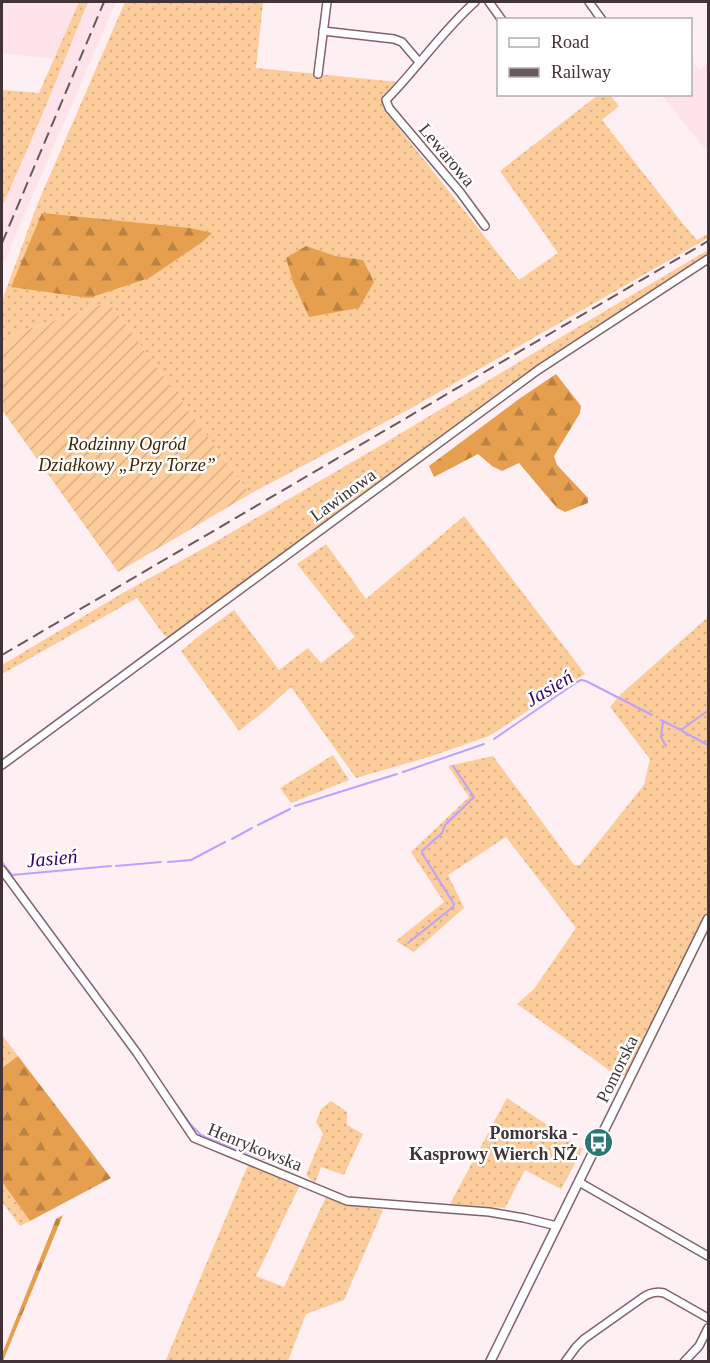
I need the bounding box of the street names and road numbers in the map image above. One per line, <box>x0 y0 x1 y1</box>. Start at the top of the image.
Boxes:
street label: Lewarowa <box>415 119 479 191</box>
street label: Lawinowa <box>306 465 380 525</box>
street label: Pomorska <box>592 1032 642 1106</box>
street label: Henrykowska <box>205 1119 305 1175</box>

